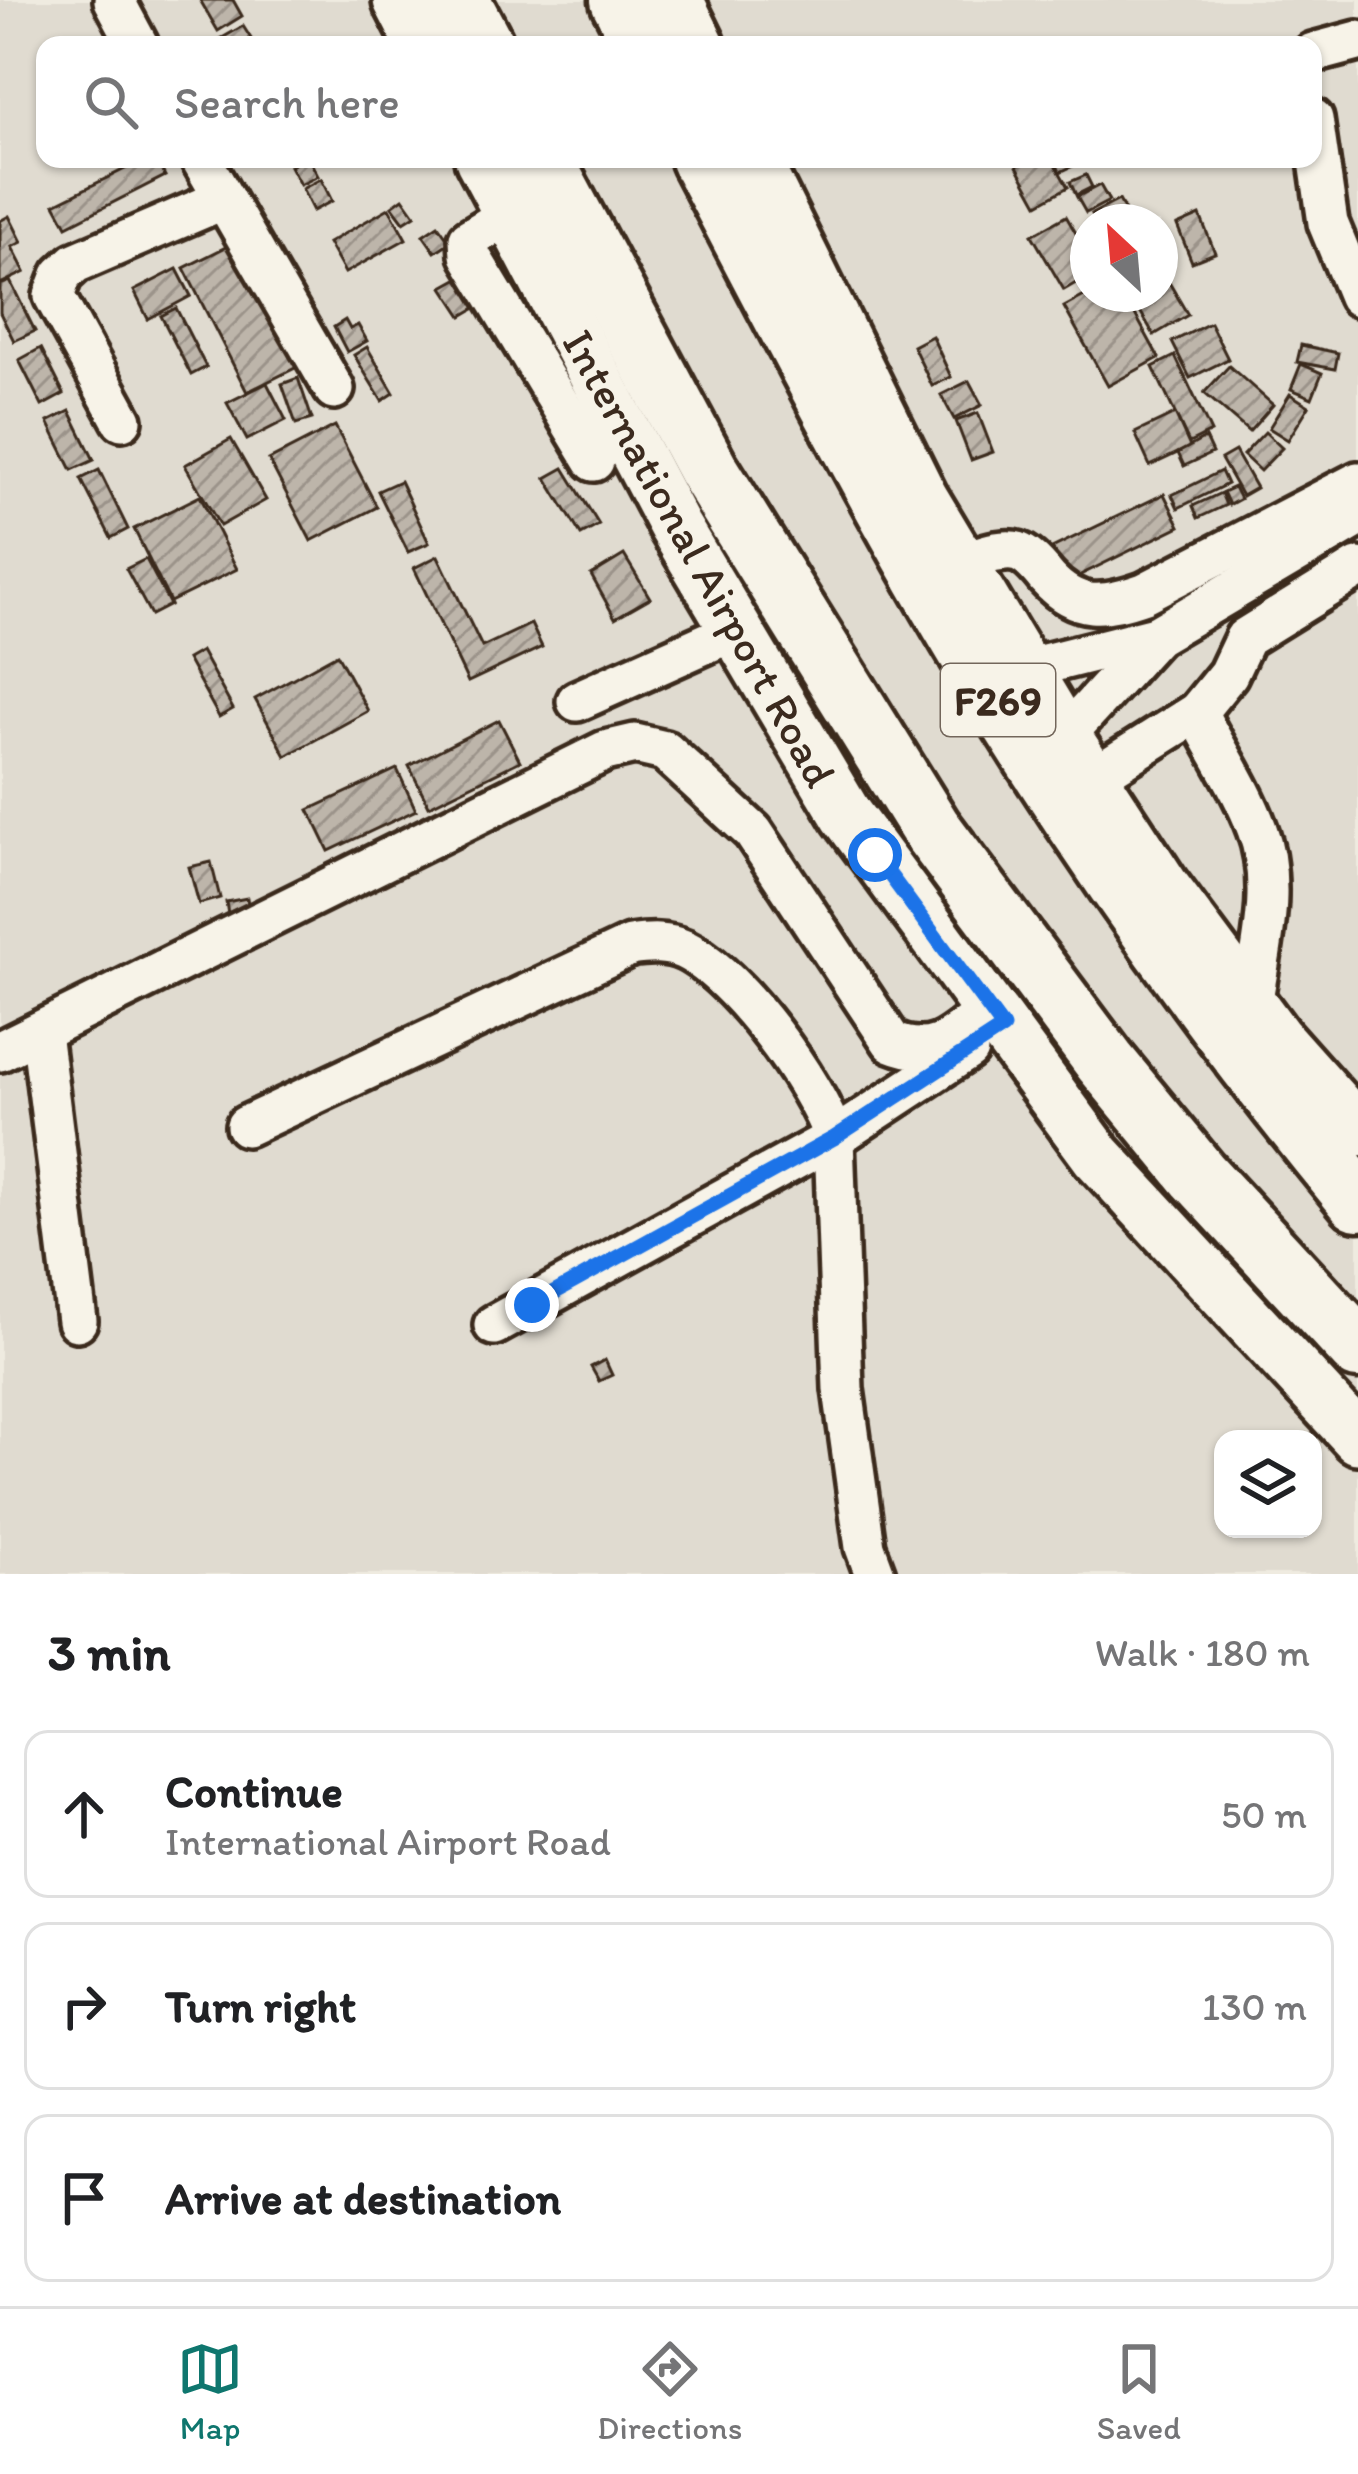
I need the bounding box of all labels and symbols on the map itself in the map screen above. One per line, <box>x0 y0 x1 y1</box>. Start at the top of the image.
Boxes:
north arrow <box>1070 204 1178 312</box>
street label: International Airport Road <box>552 320 848 796</box>
road number: F269 <box>941 664 1055 736</box>
route start <box>848 828 902 882</box>
route end <box>505 1278 559 1332</box>

